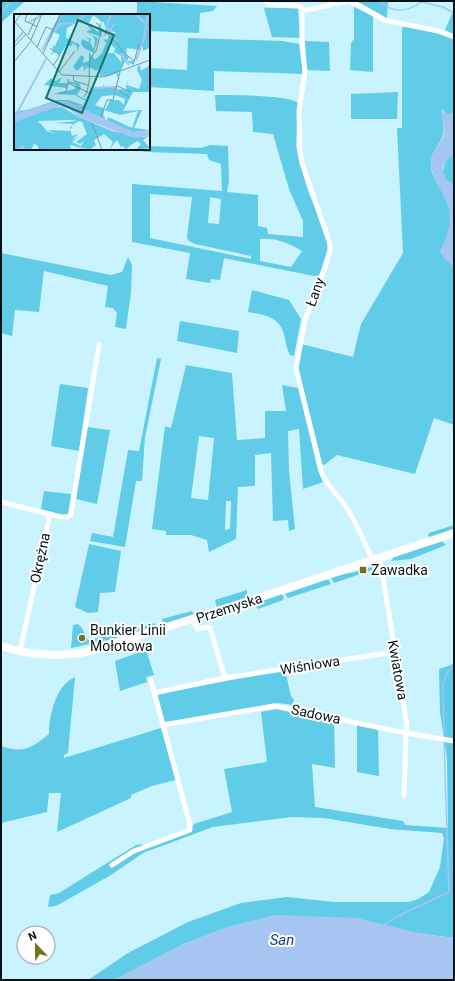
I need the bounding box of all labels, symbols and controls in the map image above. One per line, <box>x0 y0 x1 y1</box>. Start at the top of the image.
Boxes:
inset map <box>14 14 150 150</box>
street label: Łany <box>302 275 328 309</box>
street label: Okrężna <box>27 531 53 585</box>
place label: Zawadka <box>371 562 428 578</box>
marker: Zawadka <box>358 565 368 575</box>
street label: Przemyska <box>194 590 264 626</box>
place label: Bunkier Linii Mołotowa <box>90 622 166 654</box>
marker: Bunkier Linii Mołotowa <box>77 633 87 643</box>
street label: Kwiatowa <box>385 639 411 701</box>
street label: Wiśniowa <box>279 652 341 678</box>
street label: Sadowa <box>290 701 342 727</box>
north arrow <box>16 925 56 965</box>
text: N <box>26 929 39 944</box>
water label: San <box>270 931 294 949</box>

